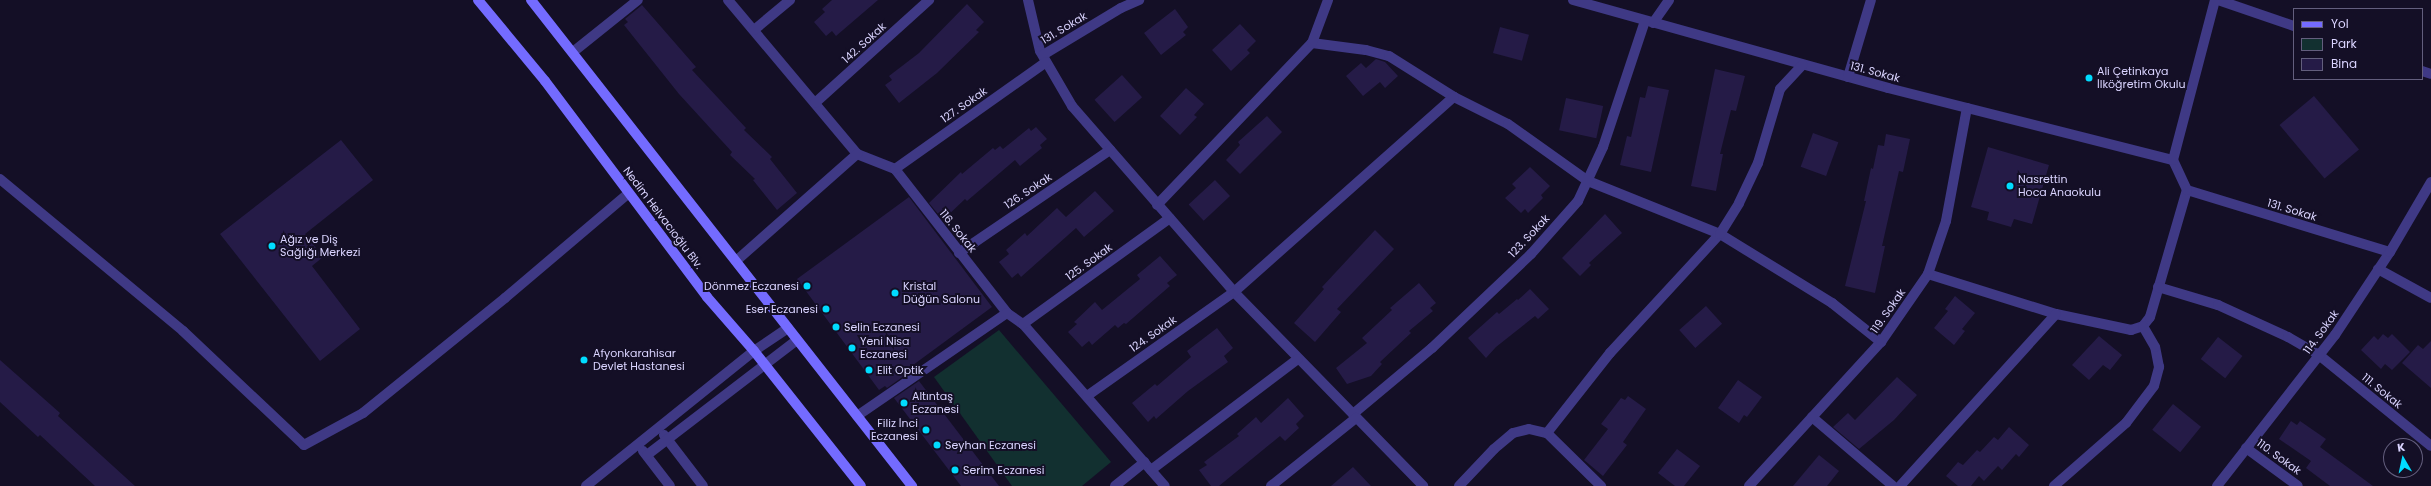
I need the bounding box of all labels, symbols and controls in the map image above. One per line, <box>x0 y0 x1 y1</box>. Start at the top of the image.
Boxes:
legend <box>2293 8 2423 80</box>
street label: 131. Sokak <box>1039 9 1089 47</box>
text: Yol <box>2331 15 2349 32</box>
street label: 142. Sokak <box>839 20 889 66</box>
text: Park <box>2331 35 2357 52</box>
text: Bina <box>2331 55 2357 72</box>
street label: 131. Sokak <box>1849 59 1901 85</box>
place label: Ali Çetinkaya İlköğretim Okulu <box>2097 65 2186 91</box>
marker: Ali Çetinkaya İlköğretim Okulu <box>2084 73 2094 83</box>
street label: 127. Sokak <box>938 84 990 126</box>
street label: Nedim Helvacıoğlu Blv. <box>620 164 706 272</box>
street label: 126. Sokak <box>1002 170 1054 212</box>
place label: Nasrettin Hoca Anaokulu <box>2018 173 2101 199</box>
marker: Nasrettin Hoca Anaokulu <box>2005 181 2015 191</box>
street label: 131. Sokak <box>2266 196 2318 224</box>
street label: 116. Sokak <box>937 207 979 255</box>
street label: 123. Sokak <box>1506 212 1552 260</box>
place label: Ağız ve Diş Sağlığı Merkezi <box>280 233 360 259</box>
marker: Ağız ve Diş Sağlığı Merkezi <box>267 241 277 251</box>
street label: 125. Sokak <box>1063 241 1115 283</box>
place label: Dönmez Eczanesi <box>704 279 799 293</box>
place label: Kristal Düğün Salonu <box>903 280 980 306</box>
marker: Dönmez Eczanesi <box>802 281 812 291</box>
street label: 119. Sokak <box>1868 286 1908 336</box>
marker: Kristal Düğün Salonu <box>890 288 900 298</box>
place label: Eser Eczanesi <box>746 302 818 316</box>
marker: Eser Eczanesi <box>821 304 831 314</box>
street label: 114. Sokak <box>2301 307 2341 357</box>
street label: 124. Sokak <box>1127 313 1179 355</box>
place label: Selin Eczanesi <box>844 320 920 334</box>
marker: Selin Eczanesi <box>831 322 841 332</box>
place label: Yeni Nisa Eczanesi <box>860 335 910 361</box>
marker: Yeni Nisa Eczanesi <box>847 343 857 353</box>
place label: Afyonkarahisar Devlet Hastanesi <box>593 347 685 373</box>
marker: Afyonkarahisar Devlet Hastanesi <box>578 354 590 366</box>
place label: Elit Optik <box>877 363 923 377</box>
marker: Elit Optik <box>864 365 874 375</box>
street label: 111. Sokak <box>2359 371 2405 411</box>
place label: Altıntaş Eczanesi <box>912 390 959 416</box>
marker: Altıntaş Eczanesi <box>899 398 909 408</box>
place label: Filiz İnci Eczanesi <box>871 417 918 443</box>
marker: Filiz İnci Eczanesi <box>921 425 931 435</box>
street label: 110. Sokak <box>2254 437 2304 477</box>
place label: Seyhan Eczanesi <box>945 438 1036 452</box>
north arrow <box>2383 438 2423 478</box>
text: K <box>2396 439 2406 456</box>
marker: Seyhan Eczanesi <box>932 440 942 450</box>
place label: Serim Eczanesi <box>963 463 1044 477</box>
marker: Serim Eczanesi <box>950 465 960 475</box>

